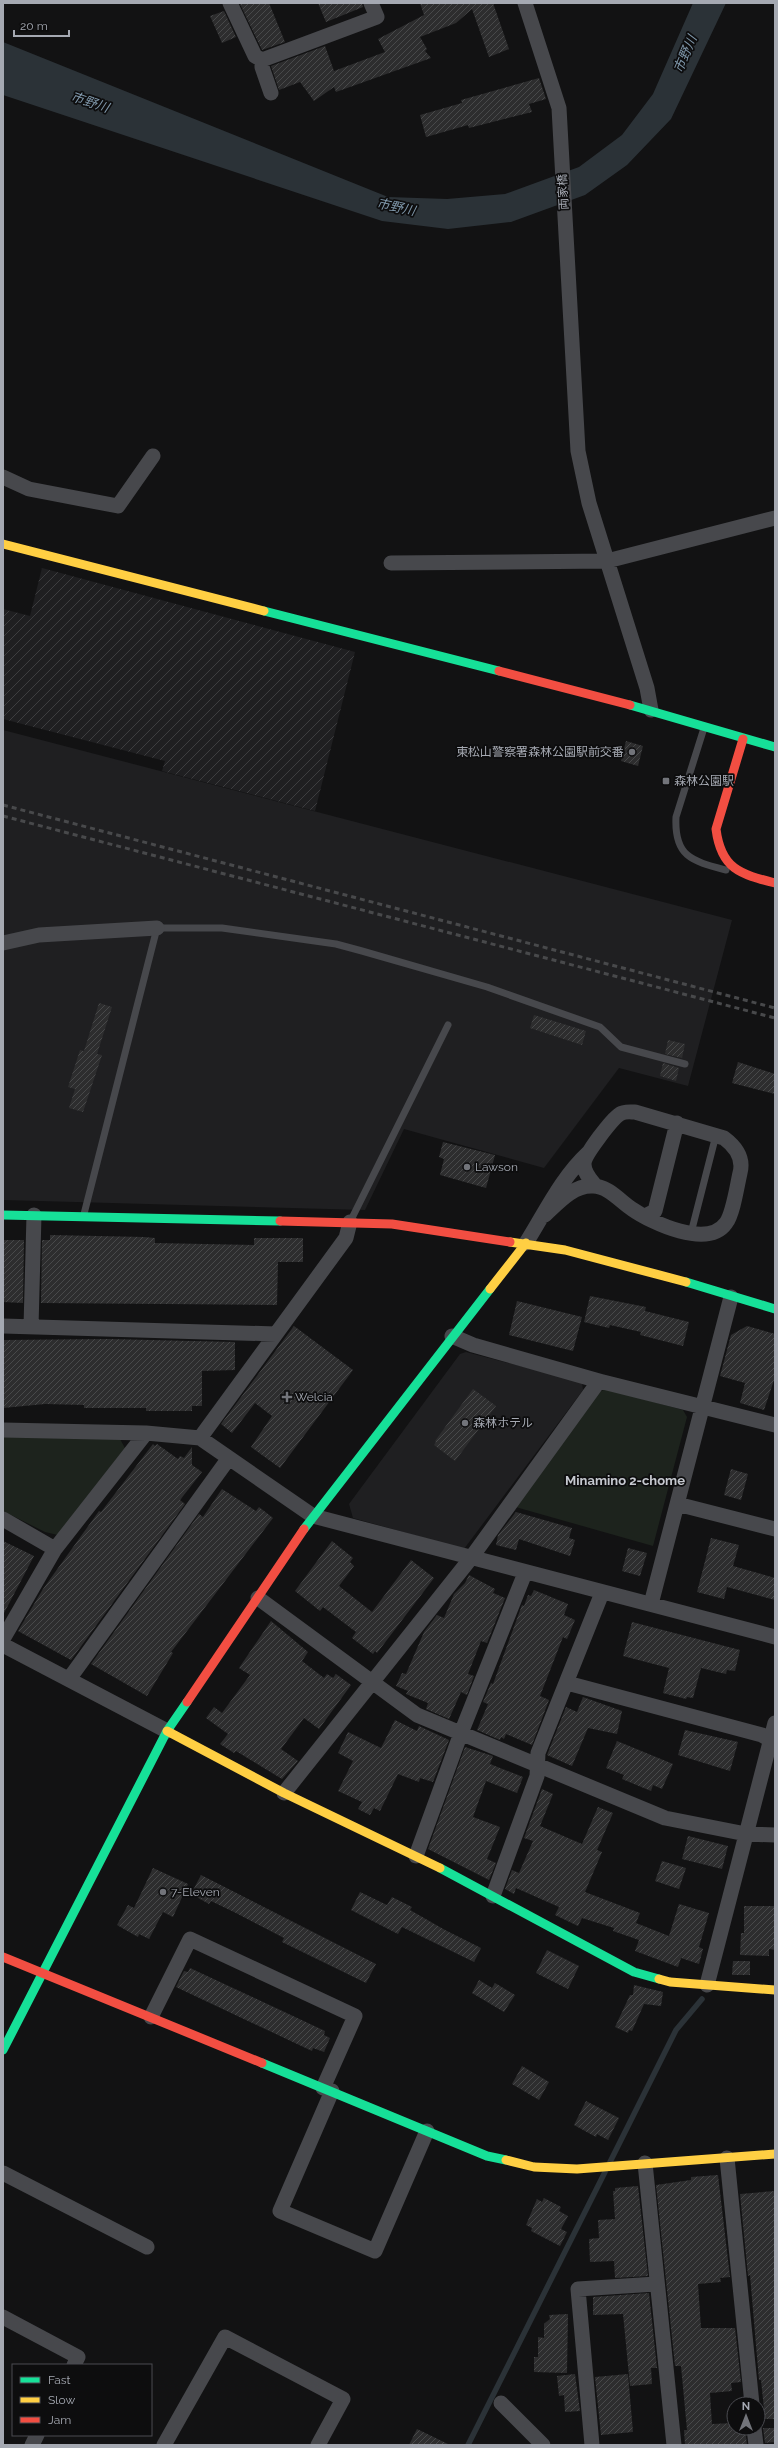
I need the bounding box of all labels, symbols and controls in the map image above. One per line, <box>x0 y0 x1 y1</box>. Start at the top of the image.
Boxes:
scale bar <box>14 12 69 38</box>
text: 20 m <box>20 19 48 33</box>
water label: 市野川 <box>670 31 700 75</box>
water label: 市野川 <box>69 89 113 116</box>
street label: 両家橋 <box>555 174 571 210</box>
water label: 市野川 <box>375 196 419 219</box>
place label: 東松山警察署森林公園駅前交番 <box>456 745 624 759</box>
marker: 東松山警察署森林公園駅前交番 <box>627 747 637 757</box>
place label: 森林公園駅 <box>674 774 734 788</box>
marker: 森林公園駅 <box>661 776 671 786</box>
place label: Lawson <box>475 1160 518 1174</box>
marker: Lawson <box>462 1162 472 1172</box>
place label: Welcia <box>295 1390 333 1404</box>
marker: Welcia <box>282 1392 292 1402</box>
place label: 森林ホテル <box>473 1416 533 1430</box>
marker: 森林ホテル <box>460 1418 470 1428</box>
district label: Minamino 2-chome <box>565 1473 685 1488</box>
place label: 7-Eleven <box>171 1885 220 1899</box>
marker: 7-Eleven <box>158 1887 168 1897</box>
legend <box>12 2364 152 2436</box>
text: Fast <box>48 2373 71 2387</box>
text: Slow <box>48 2393 75 2407</box>
north arrow <box>726 2396 766 2436</box>
text: N <box>742 2400 750 2413</box>
text: Jam <box>48 2413 71 2427</box>

